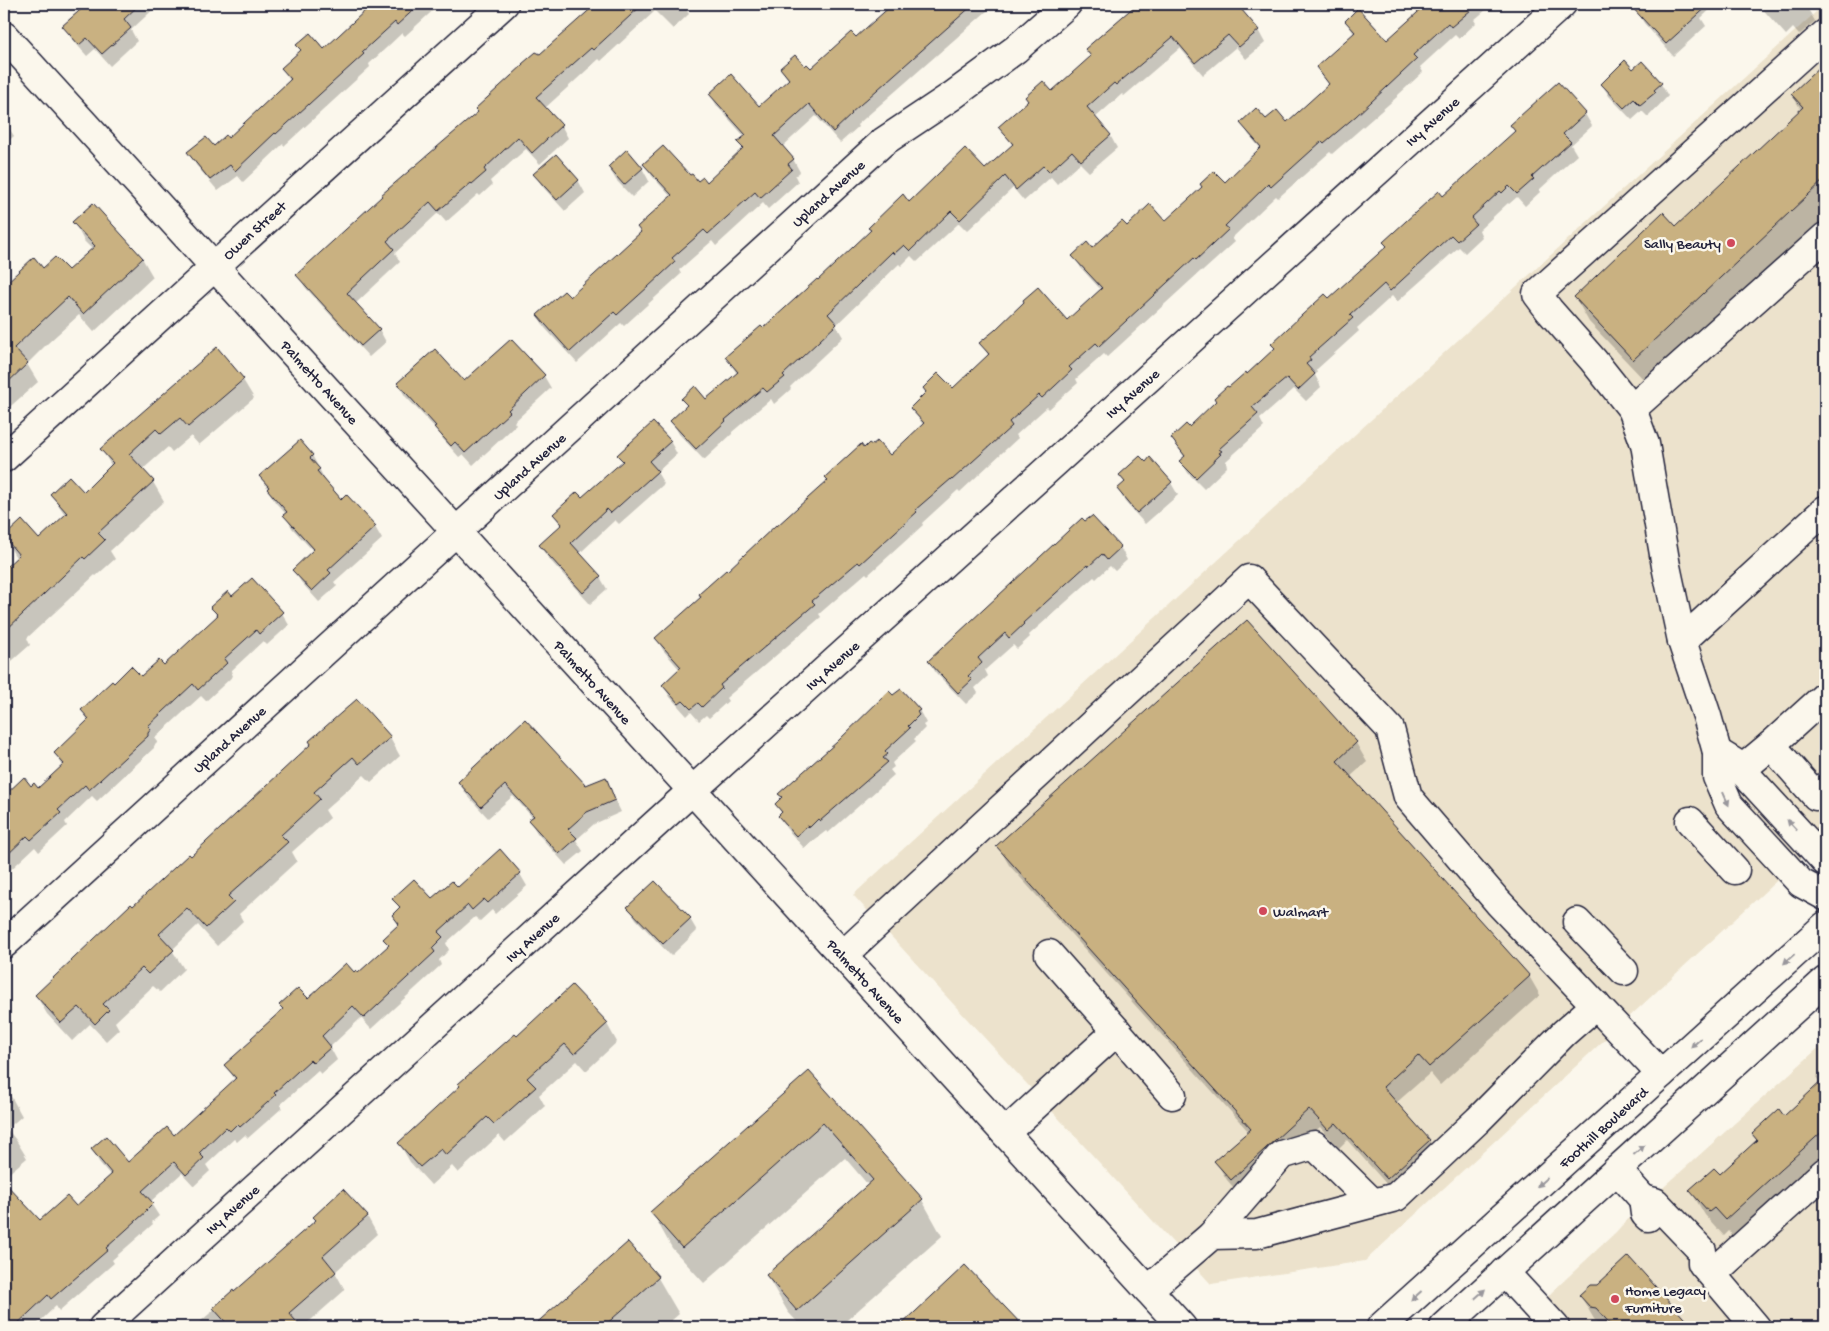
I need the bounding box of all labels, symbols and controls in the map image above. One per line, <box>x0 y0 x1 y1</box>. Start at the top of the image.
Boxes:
street label: Ivy Avenue <box>1403 93 1464 151</box>
street label: Upland Avenue <box>789 157 870 232</box>
street label: Owen Street <box>220 197 292 265</box>
place label: Sally Beauty <box>1644 236 1722 254</box>
marker: Sally Beauty <box>1725 237 1737 249</box>
street label: Palmetto Avenue <box>275 337 361 429</box>
street label: Ivy Avenue <box>1103 365 1164 423</box>
street label: Upland Avenue <box>490 430 571 505</box>
street label: Palmetto Avenue <box>548 637 634 729</box>
street label: Ivy Avenue <box>803 637 864 695</box>
street label: Upland Avenue <box>190 703 271 778</box>
one-way arrow <box>1723 792 1731 806</box>
one-way arrow <box>1786 820 1798 832</box>
place label: Walmart <box>1273 904 1330 922</box>
marker: Walmart <box>1257 905 1269 917</box>
street label: Ivy Avenue <box>503 909 564 967</box>
street label: Palmetto Avenue <box>821 936 907 1028</box>
one-way arrow <box>1784 953 1796 965</box>
one-way arrow <box>1691 1037 1703 1049</box>
street label: Foothill Boulevard <box>1555 1083 1653 1174</box>
one-way arrow <box>1633 1144 1645 1156</box>
one-way arrow <box>1536 1176 1548 1188</box>
street label: Ivy Avenue <box>203 1181 264 1239</box>
place label: Home Legacy Furniture <box>1624 1283 1706 1318</box>
one-way arrow <box>1474 1288 1486 1300</box>
one-way arrow <box>1411 1290 1423 1302</box>
marker: Home Legacy Furniture <box>1609 1293 1621 1305</box>

